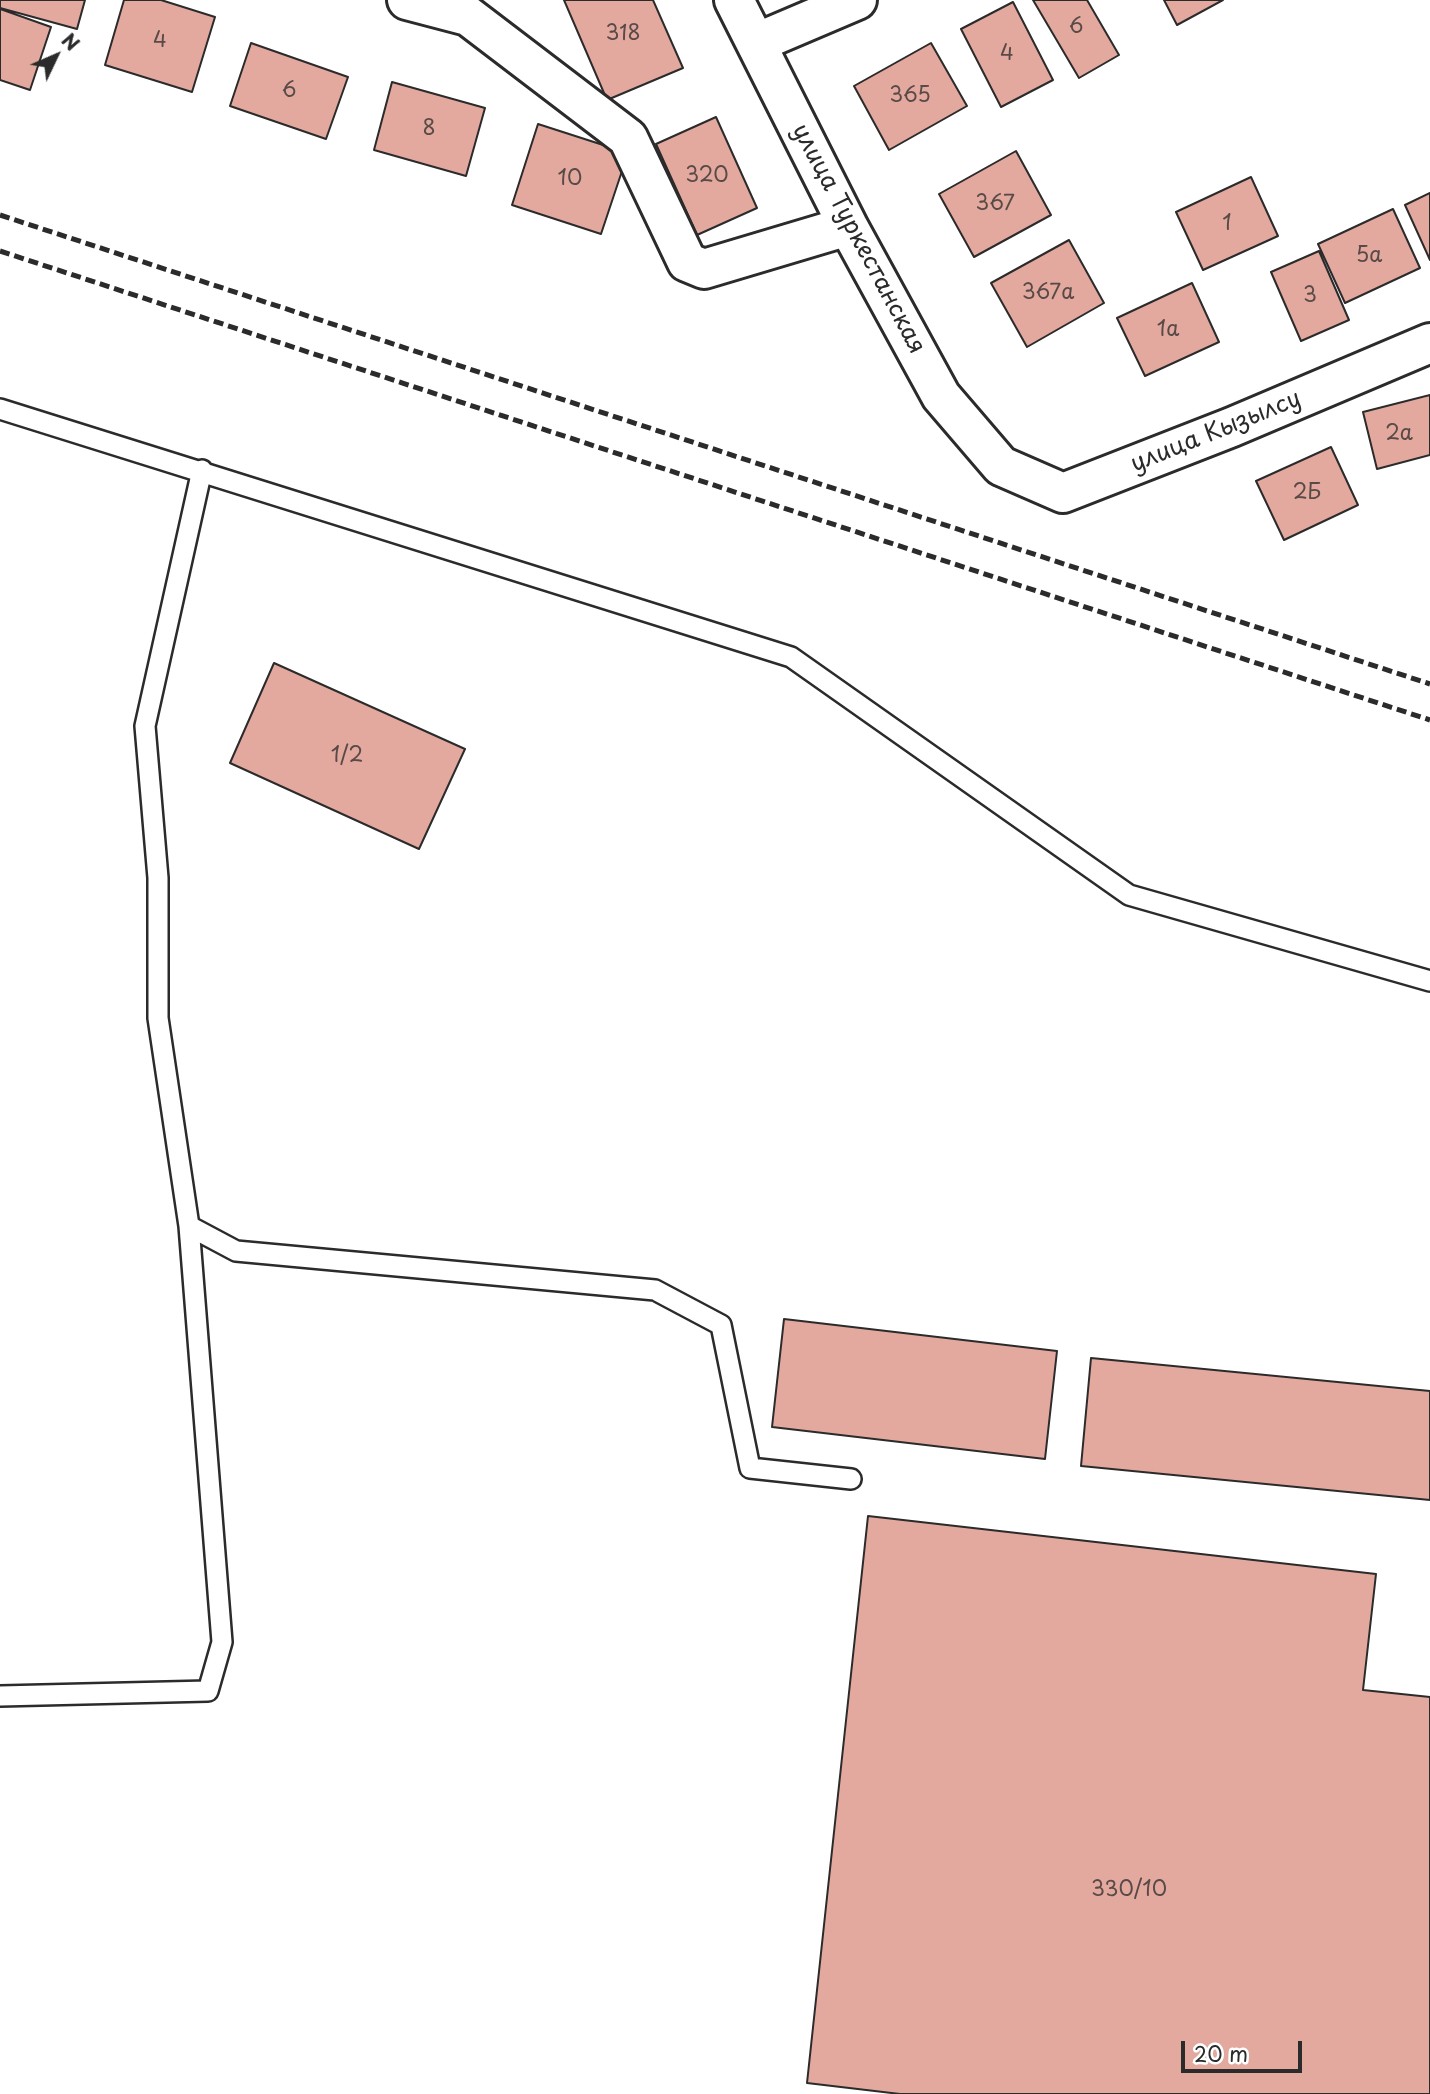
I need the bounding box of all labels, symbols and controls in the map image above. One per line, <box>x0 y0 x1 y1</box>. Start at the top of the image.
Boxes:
house number: 6 <box>1069 14 1083 40</box>
north arrow <box>21 21 91 91</box>
house number: 318 <box>605 21 641 47</box>
text: N <box>56 26 86 57</box>
house number: 4 <box>153 28 167 54</box>
house number: 4 <box>1000 41 1014 67</box>
house number: 6 <box>282 78 296 104</box>
house number: 365 <box>889 83 931 109</box>
house number: 8 <box>422 116 436 142</box>
street label: улица Туркестанская <box>785 119 931 359</box>
house number: 320 <box>685 163 729 189</box>
house number: 10 <box>558 166 582 192</box>
house number: 367 <box>975 191 1015 217</box>
house number: 1 <box>1222 211 1232 237</box>
house number: 5а <box>1356 243 1382 269</box>
house number: 367а <box>1022 280 1074 306</box>
house number: 3 <box>1303 283 1317 309</box>
house number: 1а <box>1157 317 1179 343</box>
street label: улица Кызылсу <box>1127 385 1305 479</box>
house number: 2а <box>1385 421 1413 447</box>
house number: 2Б <box>1293 480 1321 506</box>
house number: 1/2 <box>331 743 363 769</box>
house number: 330/10 <box>1091 1877 1167 1903</box>
scale bar <box>1185 2028 1306 2072</box>
text: 20 m <box>1194 2037 1248 2069</box>

